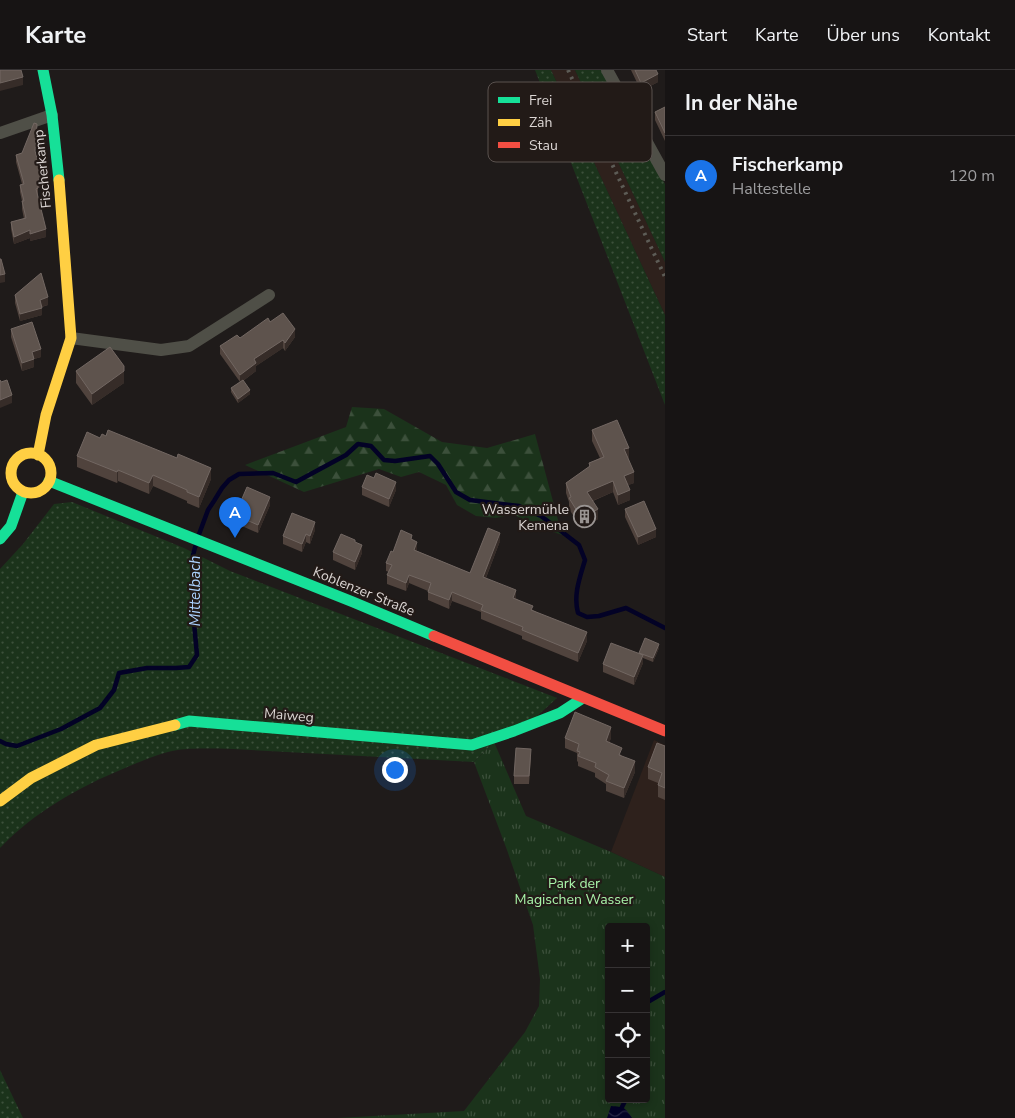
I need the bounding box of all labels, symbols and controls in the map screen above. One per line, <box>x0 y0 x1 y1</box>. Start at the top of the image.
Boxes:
text: Karte <box>25 19 86 51</box>
text: Start <box>687 23 727 47</box>
text: Karte <box>755 23 799 47</box>
text: Über uns <box>827 23 900 47</box>
text: Kontakt <box>928 23 990 47</box>
legend <box>488 82 652 162</box>
text: In der Nähe <box>685 89 798 117</box>
text: Frei <box>529 91 552 110</box>
text: Zäh <box>529 113 552 132</box>
street label: Fischerkamp <box>29 129 56 209</box>
text: Stau <box>529 136 558 155</box>
text: Fischerkamp <box>732 152 843 178</box>
text: A <box>695 165 707 187</box>
text: 120 m <box>948 165 995 187</box>
text: Haltestelle <box>732 178 811 200</box>
pin: A <box>219 497 251 538</box>
place label: Wassermühle Kemena <box>482 500 569 535</box>
building icon: Wassermühle Kemena <box>573 505 597 529</box>
water label: Mittelbach <box>185 555 205 627</box>
street label: Koblenzer Straße <box>310 562 418 621</box>
street label: Maiweg <box>263 704 315 727</box>
your location <box>382 757 408 783</box>
park label: Park der Magischen Wasser <box>515 874 633 909</box>
map controls <box>605 923 650 1103</box>
button: + <box>605 923 650 968</box>
button: − <box>605 968 650 1013</box>
button: locate <box>605 1013 650 1058</box>
button: layers <box>605 1058 650 1103</box>

